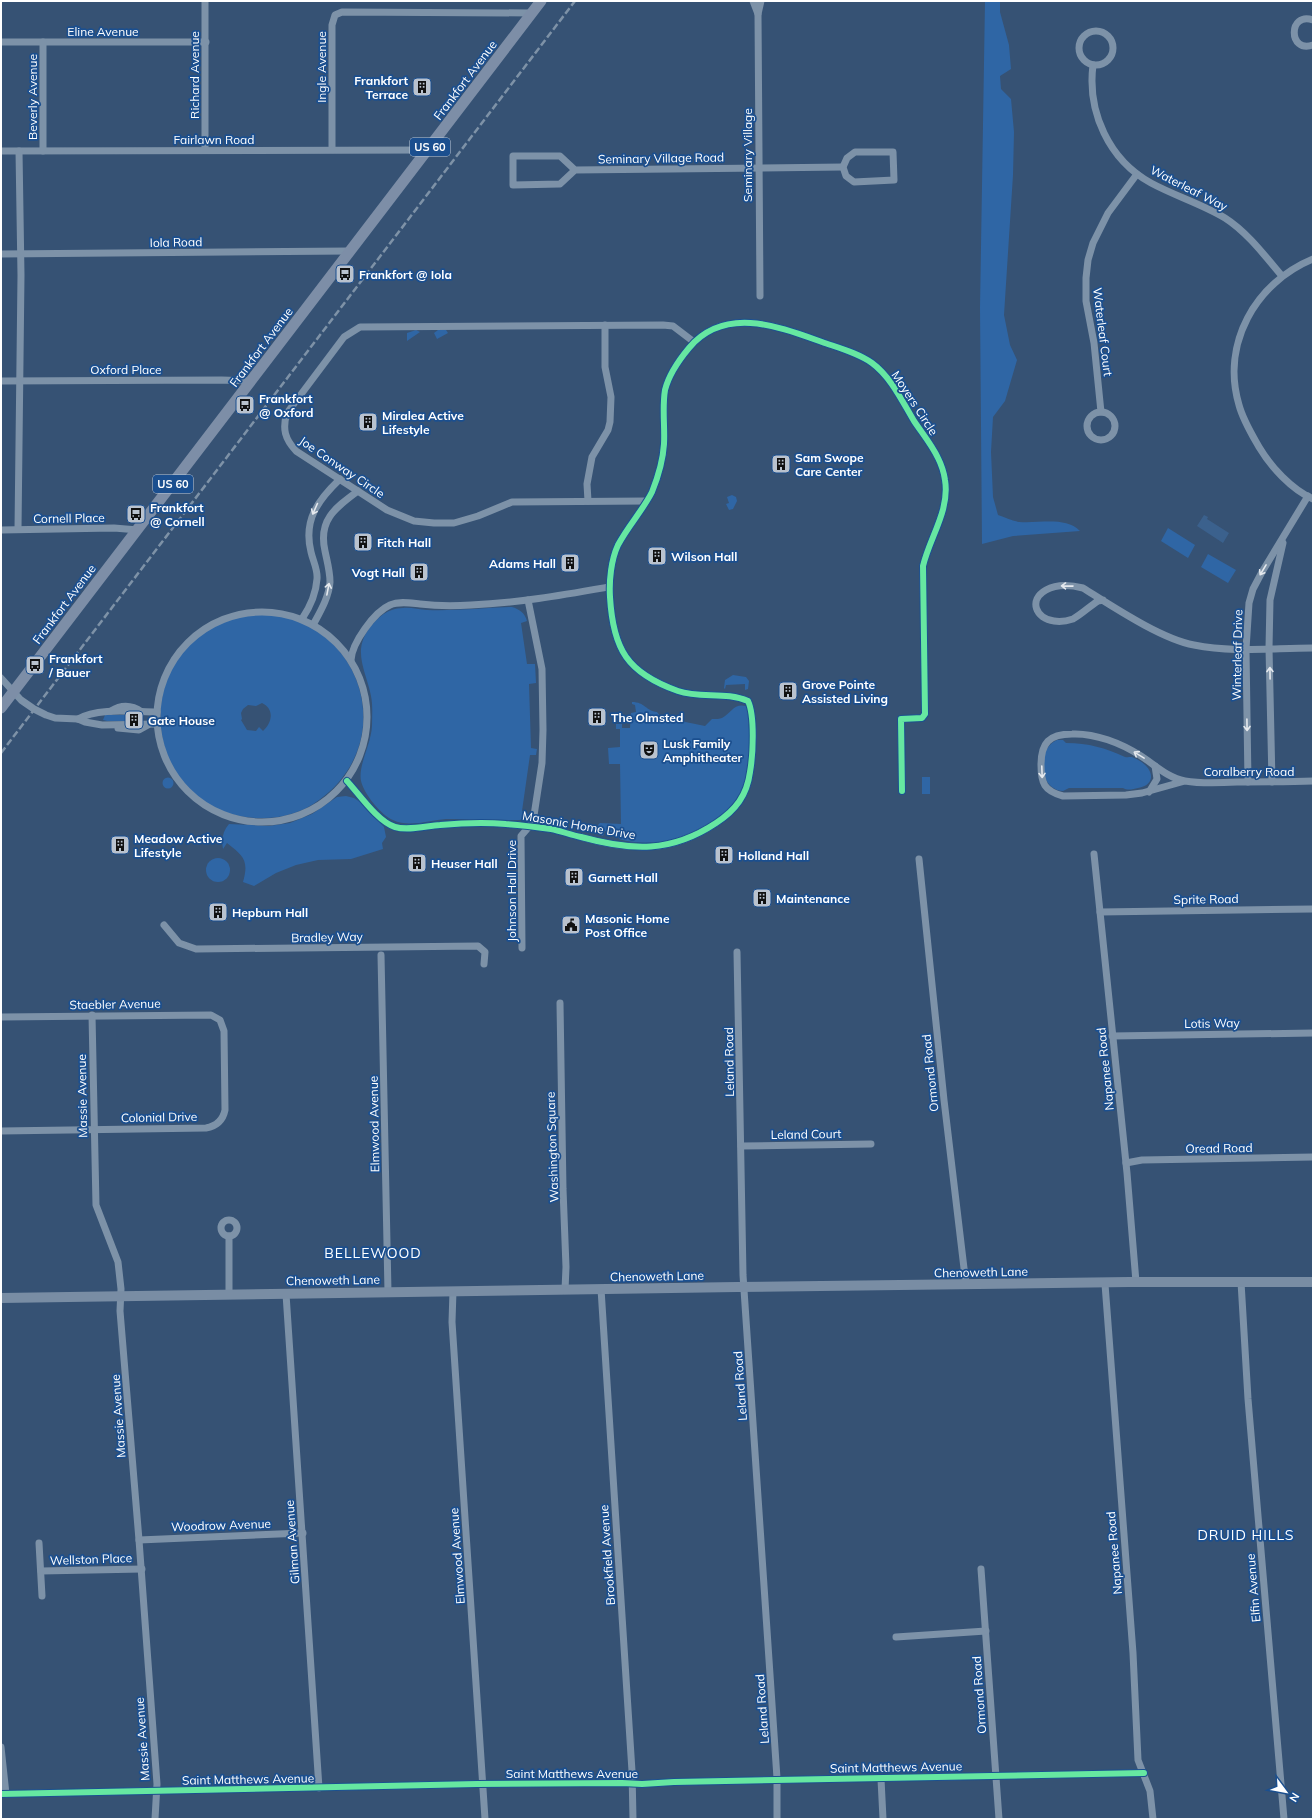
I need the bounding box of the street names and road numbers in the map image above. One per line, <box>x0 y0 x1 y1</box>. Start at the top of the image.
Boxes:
street label: Eline Avenue <box>67 24 139 39</box>
street label: Richard Avenue <box>187 31 202 119</box>
street label: Ingle Avenue <box>314 31 329 103</box>
street label: Frankfort Avenue <box>430 37 500 123</box>
street label: Beverly Avenue <box>25 54 40 140</box>
street label: Seminary Village <box>740 108 755 202</box>
street label: Fairlawn Road <box>174 132 254 147</box>
road number: US 60 <box>410 138 450 156</box>
street label: Seminary Village Road <box>598 149 724 167</box>
street label: Waterleaf Way <box>1148 162 1231 214</box>
street label: Iola Road <box>150 234 202 250</box>
street label: Waterleaf Court <box>1090 287 1116 377</box>
street label: Frankfort Avenue <box>226 304 296 390</box>
street label: Oxford Place <box>90 362 162 377</box>
street label: Moyers Circle <box>889 368 941 438</box>
street label: Joe Conway Circle <box>296 433 388 501</box>
road number: US 60 <box>153 475 193 493</box>
street label: Cornell Place <box>33 510 105 526</box>
street label: Frankfort Avenue <box>29 561 99 647</box>
street label: Winterleaf Drive <box>1229 609 1245 701</box>
street label: Coralberry Road <box>1204 764 1294 779</box>
street label: Masonic Home Drive <box>521 808 637 842</box>
street label: Johnson Hall Drive <box>504 840 519 942</box>
street label: Sprite Road <box>1173 891 1239 907</box>
street label: Bradley Way <box>291 929 364 945</box>
street label: Staebler Avenue <box>69 996 161 1012</box>
street label: Lotis Way <box>1184 1015 1241 1031</box>
street label: Leland Road <box>721 1027 737 1097</box>
street label: Napanee Road <box>1093 1027 1117 1111</box>
street label: Ormond Road <box>918 1034 942 1112</box>
street label: Massie Avenue <box>74 1054 90 1138</box>
street label: Elmwood Avenue <box>366 1076 382 1172</box>
street label: Washington Square <box>543 1091 561 1203</box>
street label: Colonial Drive <box>121 1109 197 1125</box>
street label: Leland Court <box>770 1126 842 1142</box>
street label: Oread Road <box>1185 1140 1253 1156</box>
street label: Chenoweth Lane <box>934 1264 1028 1280</box>
street label: Chenoweth Lane <box>610 1268 704 1284</box>
street label: Chenoweth Lane <box>286 1272 380 1288</box>
street label: Leland Road <box>730 1351 750 1421</box>
street label: Massie Avenue <box>108 1374 128 1458</box>
street label: Gilman Avenue <box>282 1499 302 1585</box>
street label: Brookfield Avenue <box>596 1504 618 1606</box>
street label: Elmwood Avenue <box>446 1507 468 1605</box>
street label: Napanee Road <box>1103 1511 1125 1595</box>
street label: Woodrow Avenue <box>171 1516 271 1534</box>
street label: Wellston Place <box>50 1550 132 1568</box>
street label: Elfin Avenue <box>1243 1553 1263 1623</box>
street label: Ormond Road <box>969 1656 989 1734</box>
street label: Leland Road <box>752 1674 772 1744</box>
street label: Massie Avenue <box>132 1697 152 1781</box>
street label: Saint Matthews Avenue <box>830 1758 962 1776</box>
street label: Saint Matthews Avenue <box>506 1766 638 1781</box>
street label: Saint Matthews Avenue <box>182 1770 314 1788</box>

